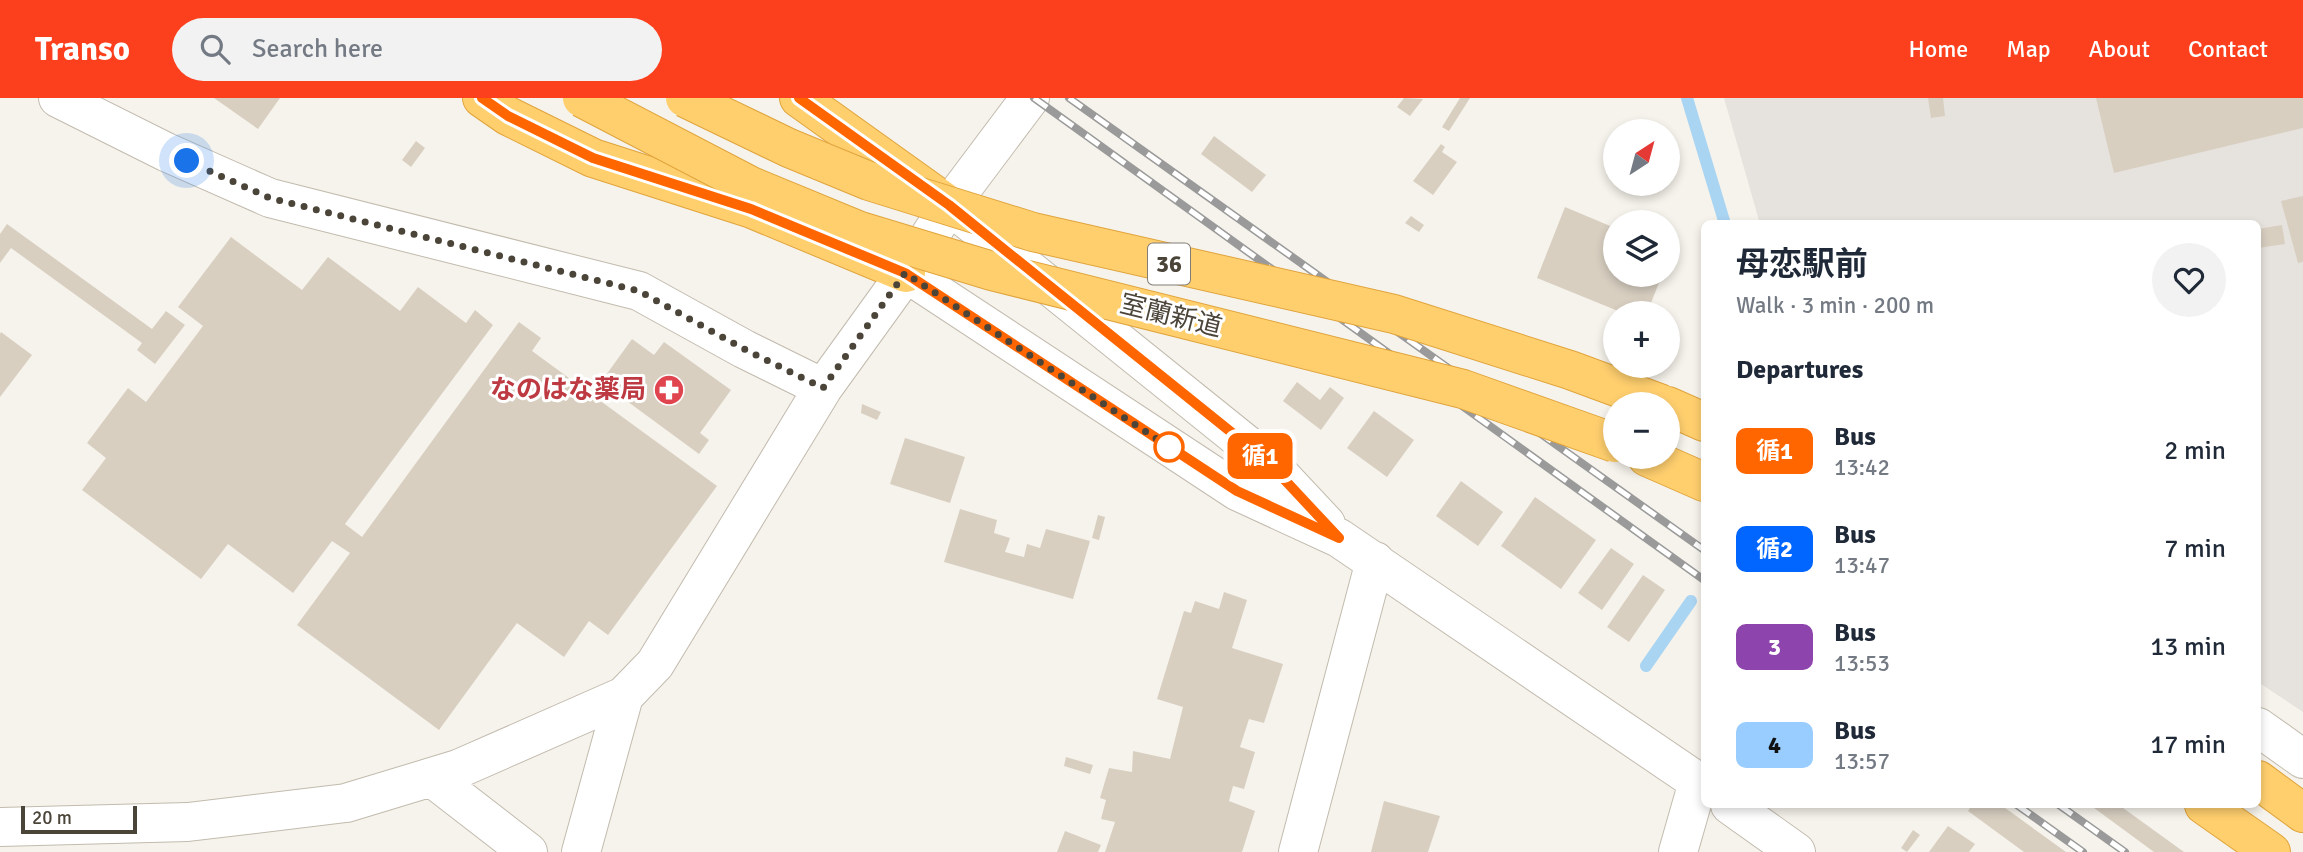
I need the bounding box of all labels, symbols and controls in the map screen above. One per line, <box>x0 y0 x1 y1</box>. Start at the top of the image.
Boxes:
search box <box>172 18 662 81</box>
text: Transo <box>35 29 130 70</box>
icon: search <box>196 30 234 68</box>
text: Search here <box>252 33 383 65</box>
text: Home <box>1908 34 1968 64</box>
text: Map <box>2006 34 2051 64</box>
text: About <box>2089 34 2150 64</box>
text: Contact <box>2188 34 2268 64</box>
north arrow <box>1603 119 1680 196</box>
map controls <box>1603 119 1680 469</box>
your location <box>169 143 204 178</box>
button: layers <box>1603 210 1680 287</box>
button: heart <box>2152 243 2226 317</box>
road number: 36 <box>1148 244 1190 284</box>
text: 母恋駅前 <box>1736 244 1868 285</box>
street label: 室蘭新道 <box>1117 288 1225 344</box>
text: Walk · 3 min · 200 m <box>1736 291 1934 320</box>
button: + <box>1603 301 1680 378</box>
text: Departures <box>1736 354 1863 386</box>
pharmacy icon: なのはな薬局 <box>652 373 686 407</box>
place label: なのはな薬局 <box>490 374 646 406</box>
button: − <box>1603 392 1680 469</box>
text: Bus <box>1834 421 1876 453</box>
unlabelled marker <box>1154 432 1184 462</box>
line badge: 循1 <box>1228 433 1292 479</box>
text: 2 min <box>2164 435 2226 467</box>
text: 循1 <box>1756 436 1793 466</box>
text: 循1 <box>1242 441 1278 471</box>
text: 13:42 <box>1834 453 1890 482</box>
text: Bus <box>1834 519 1876 551</box>
text: 7 min <box>2164 533 2226 565</box>
text: 循2 <box>1756 534 1793 564</box>
text: 13:47 <box>1834 551 1890 580</box>
text: Bus <box>1834 617 1876 649</box>
text: 13 min <box>2150 631 2226 663</box>
text: 3 <box>1768 632 1781 662</box>
text: 13:53 <box>1834 649 1890 678</box>
text: Bus <box>1834 715 1876 747</box>
text: 17 min <box>2150 729 2226 761</box>
text: 4 <box>1768 730 1781 760</box>
text: 13:57 <box>1834 747 1890 776</box>
scale bar <box>21 803 136 835</box>
text: 20 m <box>32 806 72 830</box>

